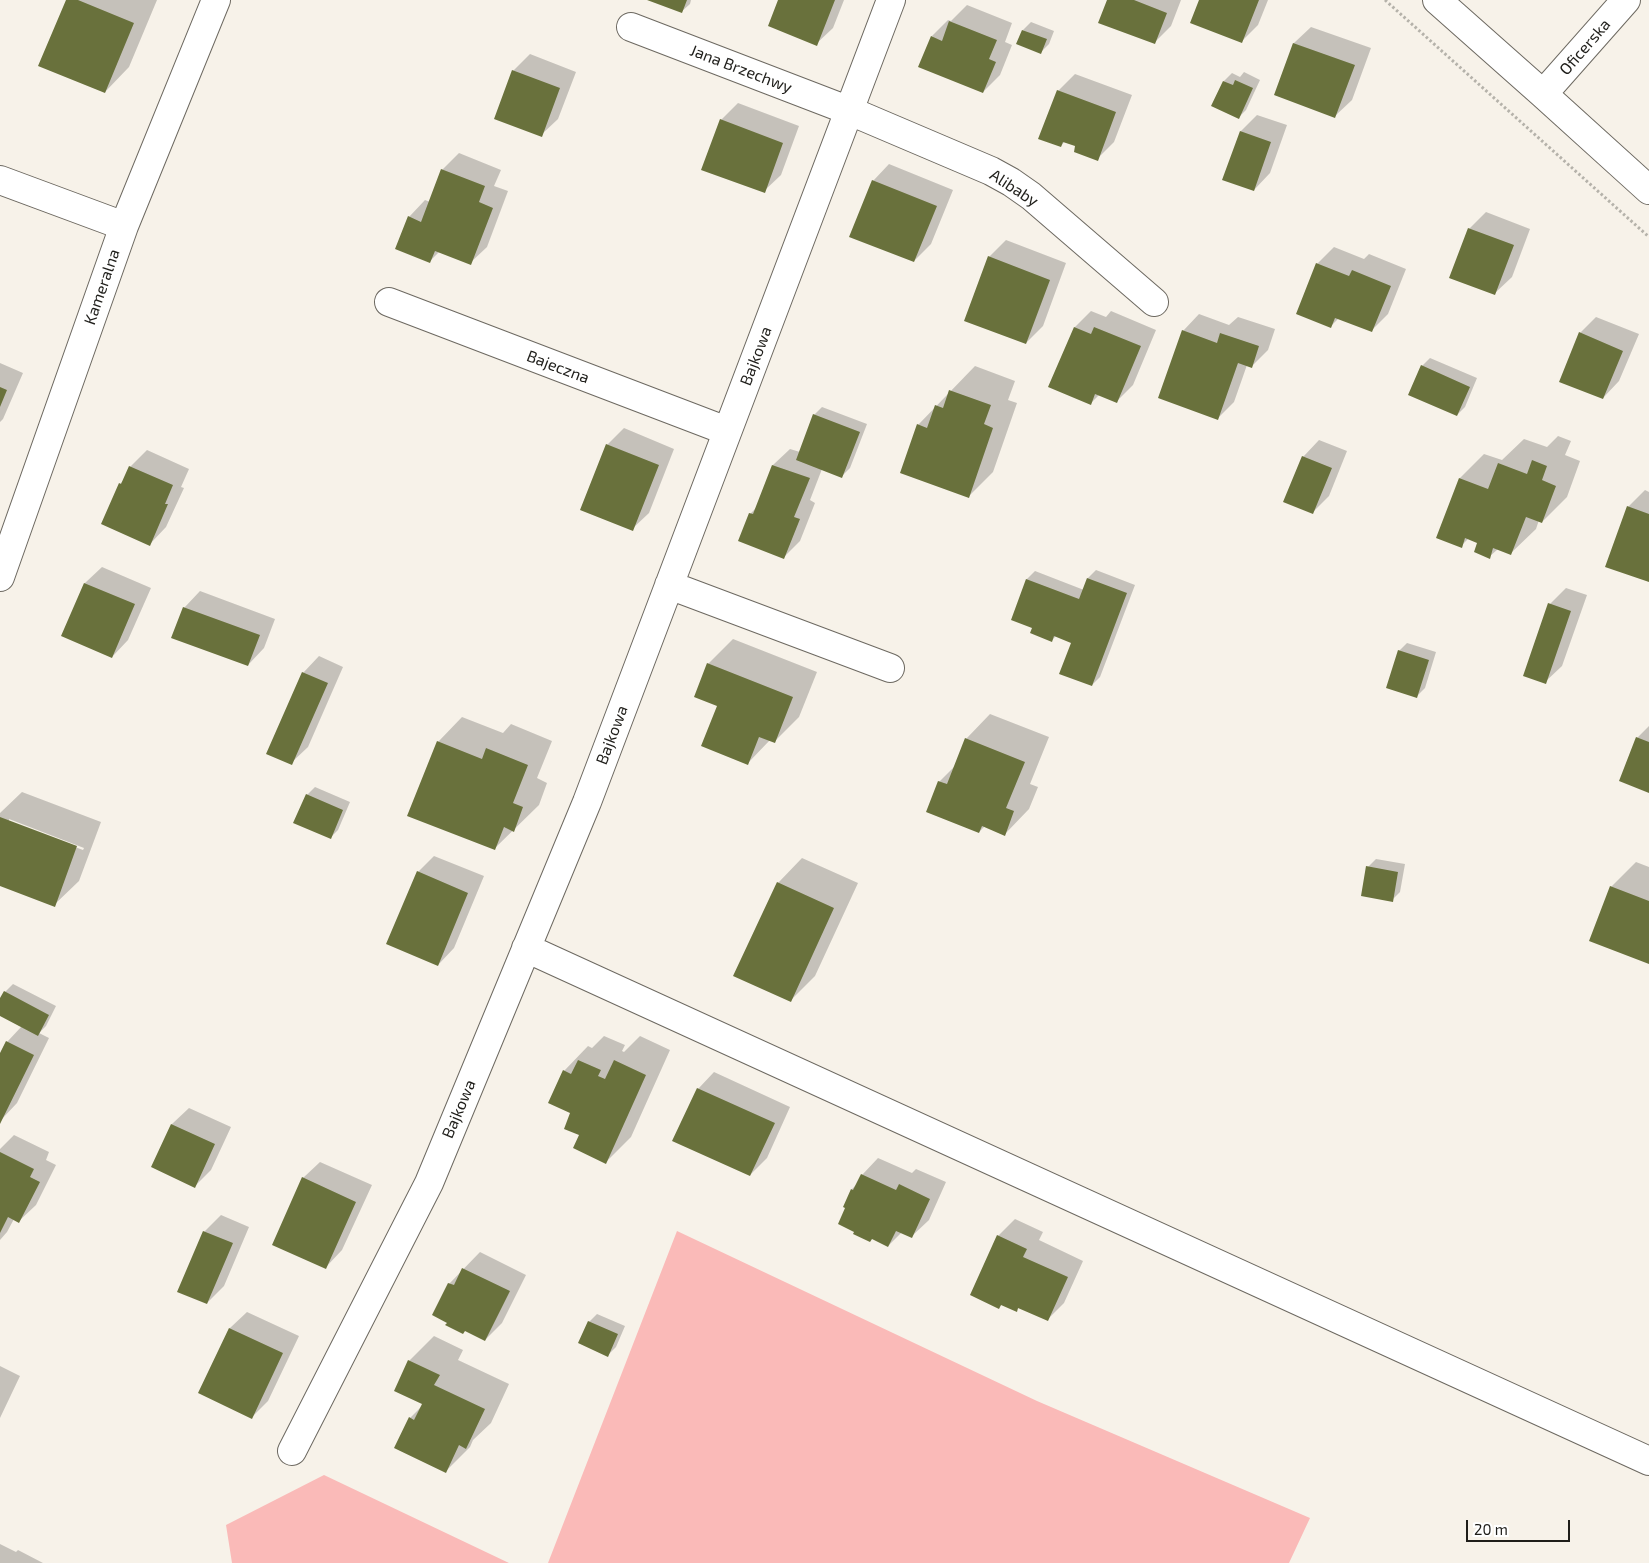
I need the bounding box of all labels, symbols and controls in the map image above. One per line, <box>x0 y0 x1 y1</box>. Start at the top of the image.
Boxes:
street label: Oficerska <box>1555 15 1615 79</box>
street label: Jana Brzechwy <box>687 41 795 97</box>
street label: Alibaby <box>986 165 1042 211</box>
street label: Kameralna <box>80 247 124 327</box>
street label: Bajkowa <box>736 324 776 388</box>
street label: Bajeczna <box>524 346 592 388</box>
street label: Bajkowa <box>592 703 632 767</box>
street label: Bajkowa <box>438 1077 480 1141</box>
scale bar <box>1469 1510 1573 1542</box>
text: 20 m <box>1474 1520 1508 1538</box>

